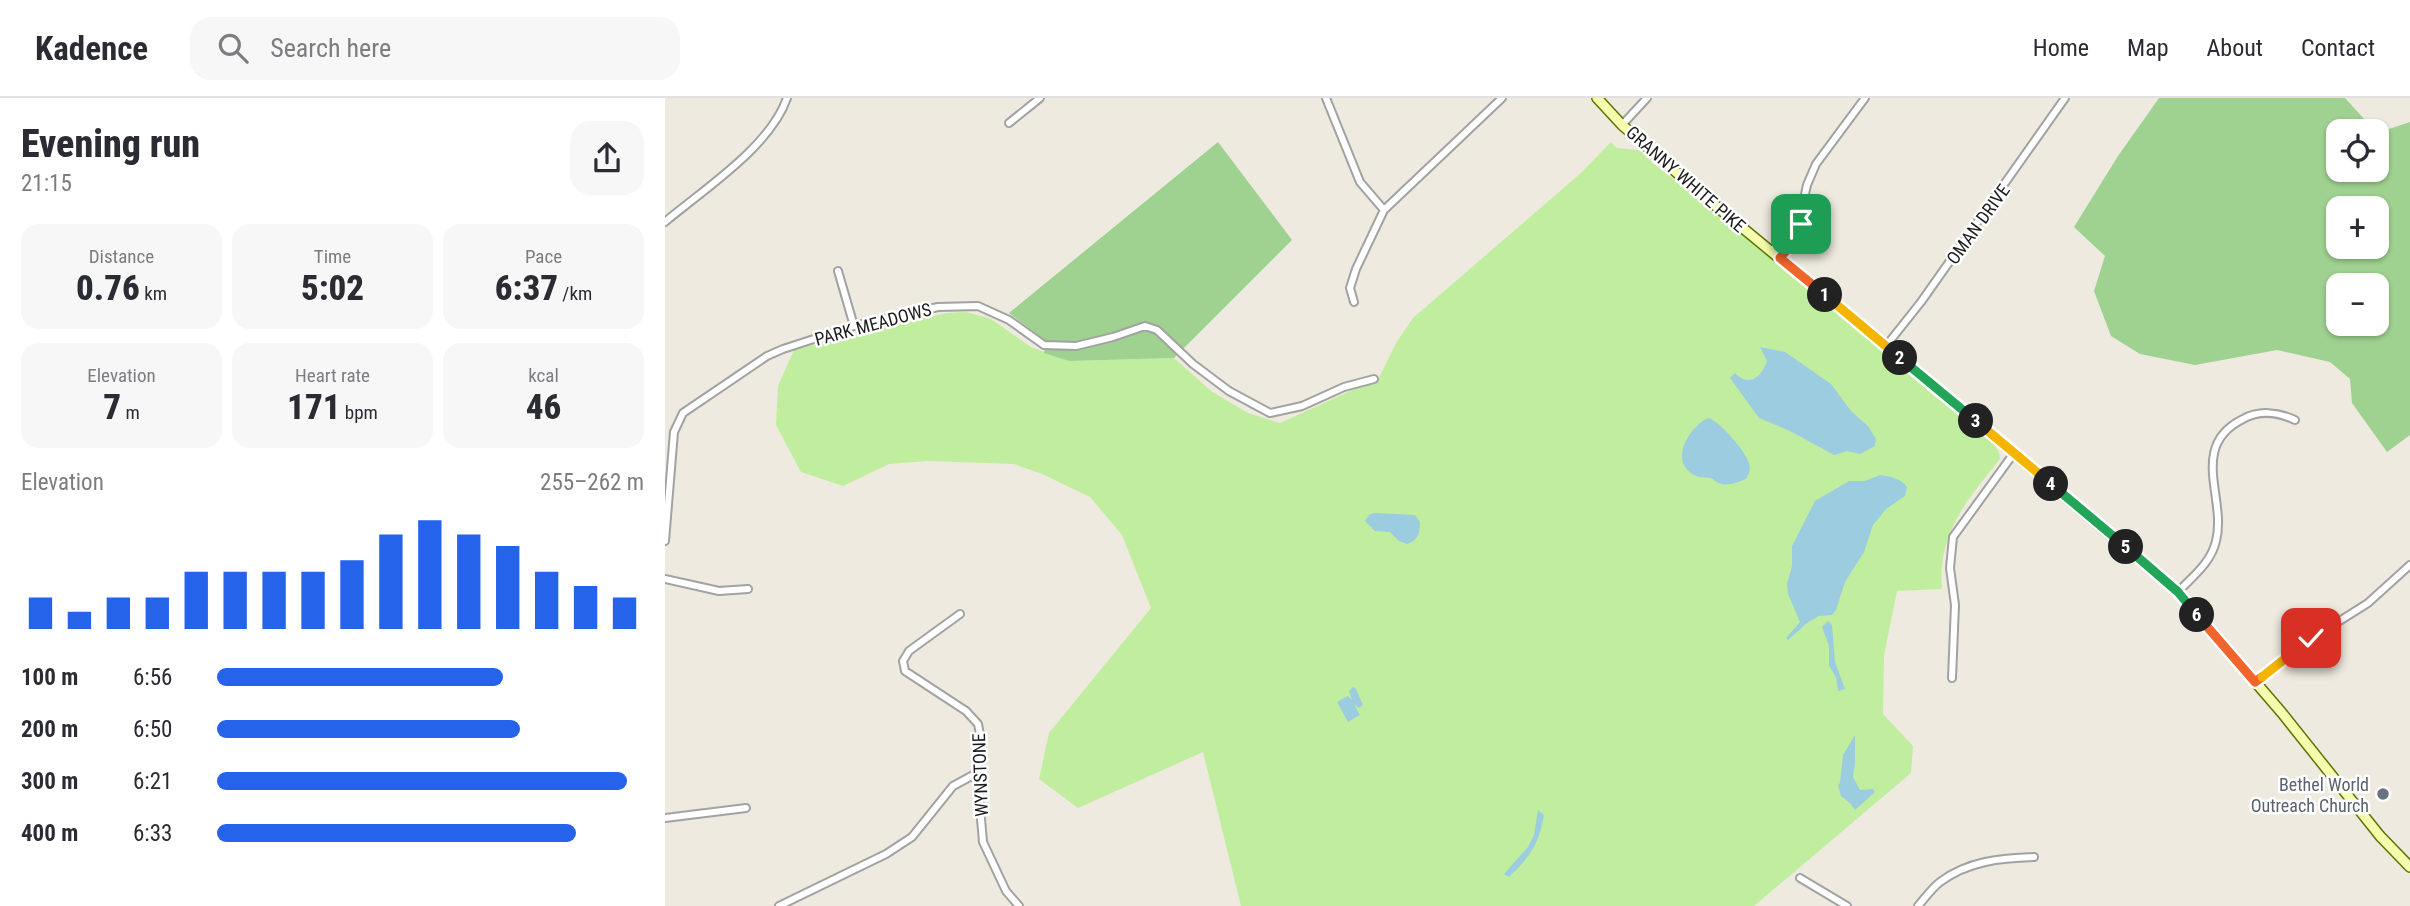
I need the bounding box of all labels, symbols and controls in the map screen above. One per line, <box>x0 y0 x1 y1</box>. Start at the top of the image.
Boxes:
search box <box>190 17 680 80</box>
text: Kadence <box>35 29 148 68</box>
icon: search <box>214 29 252 67</box>
text: Search here <box>270 33 391 63</box>
text: Home <box>2033 34 2089 62</box>
text: Map <box>2127 34 2169 62</box>
text: About <box>2207 34 2263 62</box>
text: Contact <box>2301 34 2375 62</box>
map controls <box>2326 119 2389 336</box>
button: locate <box>2326 119 2389 182</box>
button: share <box>570 121 644 195</box>
text: Evening run <box>21 122 200 166</box>
street label: GRANNY WHITE PIKE <box>1622 122 1750 236</box>
text: 21:15 <box>21 170 72 197</box>
street label: OMAN DRIVE <box>1942 180 2014 268</box>
pin <box>1771 194 1831 254</box>
button: + <box>2326 196 2389 259</box>
icon: arrive <box>1782 205 1820 243</box>
text: Distance <box>89 245 154 268</box>
text: Time <box>314 245 351 268</box>
text: Pace <box>525 245 562 268</box>
text: 0.76 <box>76 268 140 309</box>
text: 5:02 <box>301 268 364 309</box>
text: 6:37 <box>495 268 558 309</box>
button: − <box>2326 273 2389 336</box>
pin: 1 <box>1807 278 1843 312</box>
text: km <box>140 282 167 305</box>
text: /km <box>558 282 592 305</box>
text: 1 <box>1820 283 1829 306</box>
street label: PARK MEADOWS <box>812 298 934 350</box>
pin: 2 <box>1883 341 1917 376</box>
text: 2 <box>1895 346 1904 369</box>
text: Elevation <box>87 364 156 387</box>
text: Heart rate <box>295 364 370 387</box>
text: kcal <box>528 364 559 387</box>
text: 7 <box>103 387 121 428</box>
text: 171 <box>287 387 340 428</box>
text: 46 <box>526 387 561 428</box>
text: m <box>121 401 140 424</box>
text: bpm <box>340 401 378 424</box>
pin: 3 <box>1959 404 1993 438</box>
text: 3 <box>1971 409 1980 432</box>
pin: 4 <box>2033 466 2069 502</box>
text: Elevation <box>21 469 104 496</box>
text: 255–262 m <box>540 469 644 496</box>
text: 4 <box>2046 472 2055 495</box>
pin: 5 <box>2109 530 2143 564</box>
text: 5 <box>2121 535 2130 558</box>
pin: 6 <box>2179 598 2215 632</box>
text: 6 <box>2192 603 2201 626</box>
pin <box>2281 608 2341 668</box>
icon: check <box>2292 619 2330 657</box>
text: 100 m <box>21 664 78 691</box>
text: 6:56 <box>133 664 172 691</box>
text: 200 m <box>21 716 78 743</box>
text: 6:50 <box>133 716 172 743</box>
street label: WYNSTONE <box>968 733 992 817</box>
text: 300 m <box>21 768 78 795</box>
text: 6:21 <box>133 768 172 795</box>
place label: Bethel World Outreach Church <box>2251 774 2369 816</box>
marker: Bethel World Outreach Church <box>2375 786 2391 802</box>
text: 400 m <box>21 820 78 847</box>
text: 6:33 <box>133 820 172 847</box>

